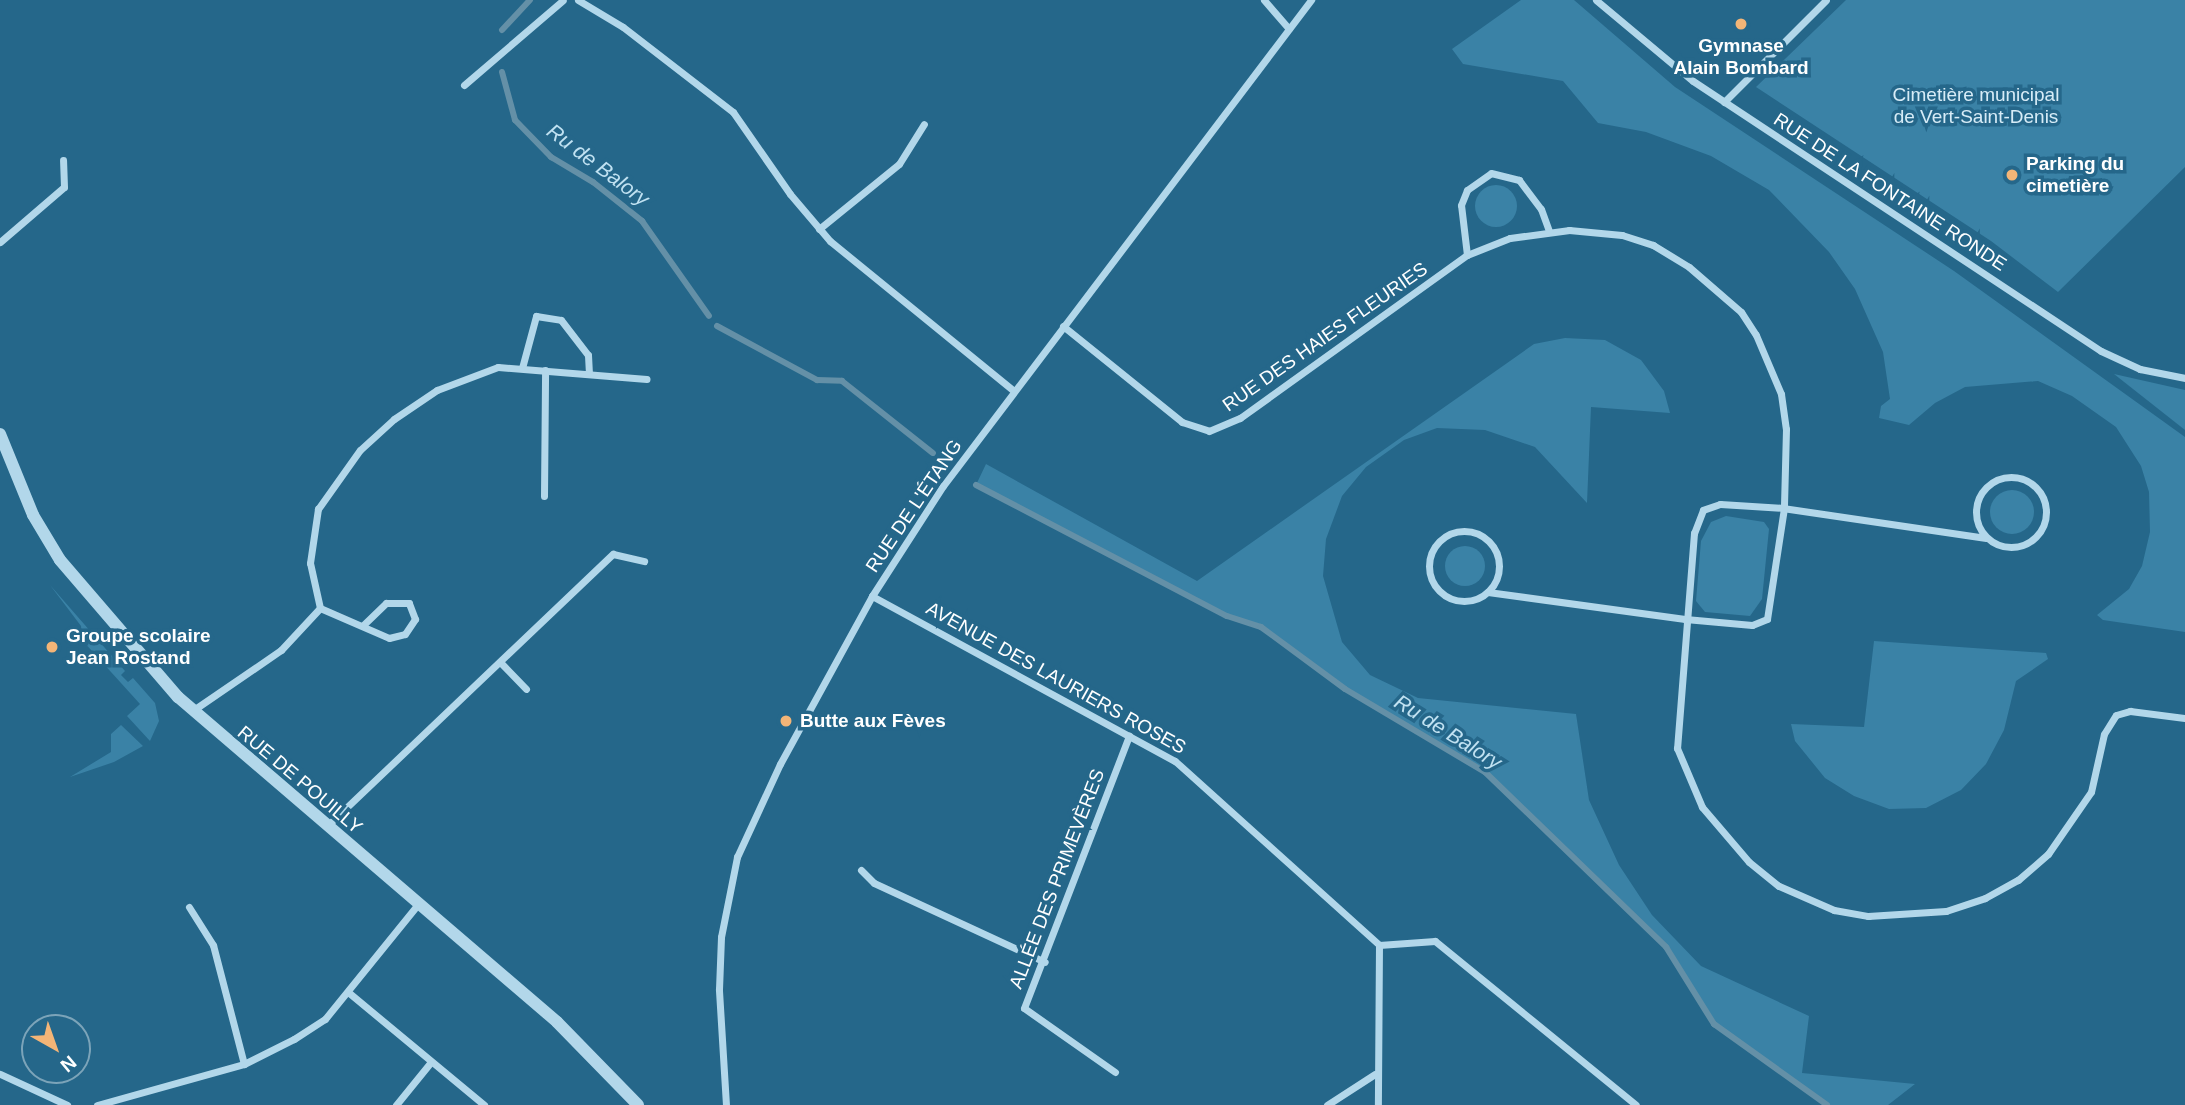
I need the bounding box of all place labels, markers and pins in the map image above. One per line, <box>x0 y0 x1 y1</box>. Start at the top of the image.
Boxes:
marker: Gymnase Alain Bombard <box>1733 16 1749 32</box>
place label: Gymnase Alain Bombard <box>1673 35 1809 79</box>
place label: Parking du cimetière <box>2026 153 2124 197</box>
marker: Parking du cimetière <box>2004 167 2020 183</box>
place label: Groupe scolaire Jean Rostand <box>66 625 211 669</box>
marker: Groupe scolaire Jean Rostand <box>44 639 60 655</box>
place label: Butte aux Fèves <box>800 710 946 732</box>
marker: Butte aux Fèves <box>778 713 794 729</box>

